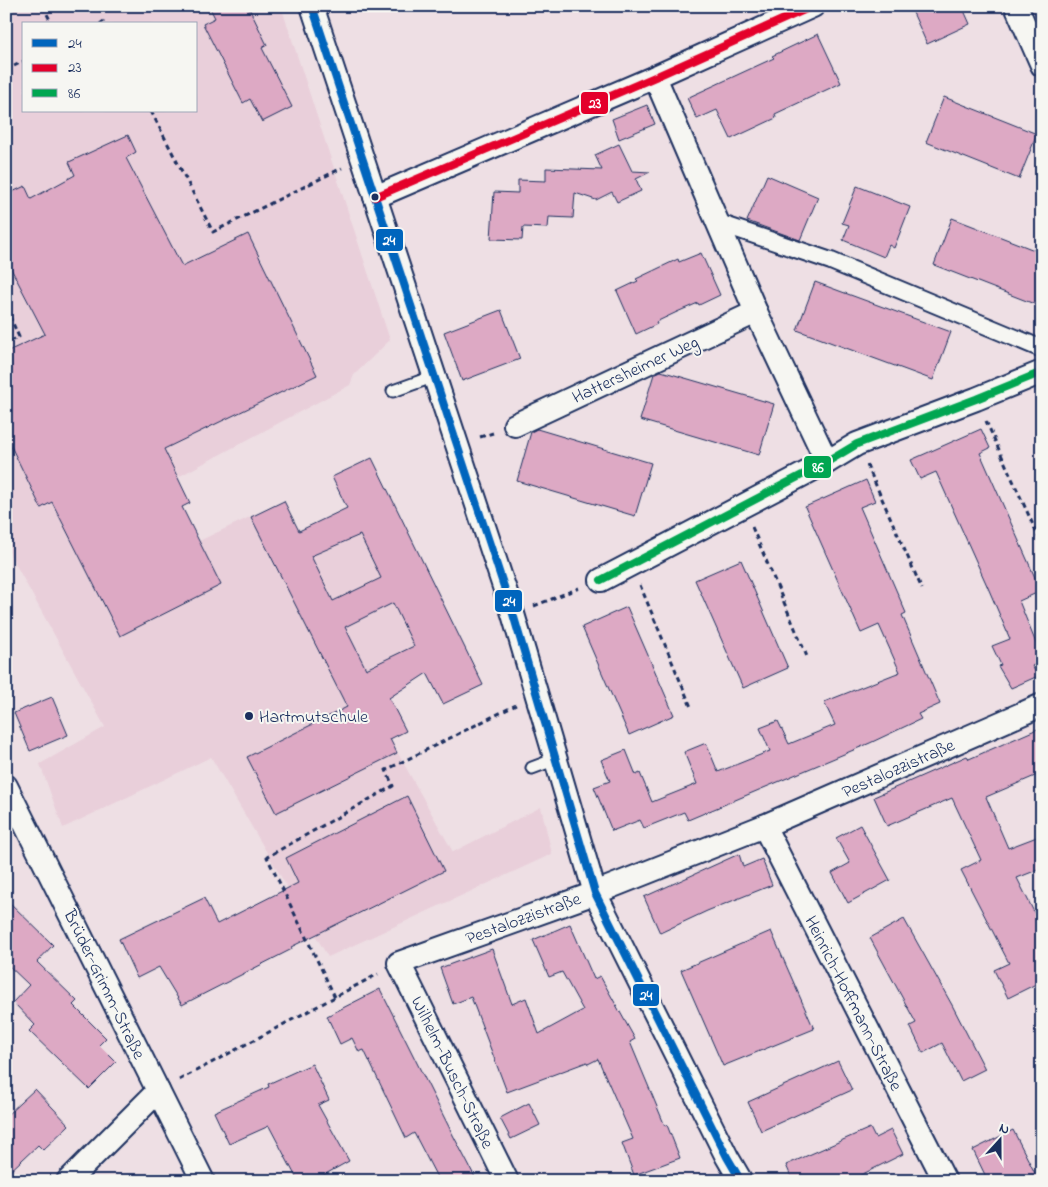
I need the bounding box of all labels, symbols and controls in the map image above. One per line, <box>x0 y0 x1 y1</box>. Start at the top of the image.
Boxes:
legend <box>22 22 198 112</box>
text: 24 <box>68 33 82 55</box>
text: 23 <box>68 57 82 79</box>
text: 86 <box>68 83 81 105</box>
line badge: 23 <box>580 91 609 115</box>
text: 23 <box>588 94 602 115</box>
unlabelled marker <box>370 192 380 202</box>
line badge: 24 <box>375 228 404 252</box>
text: 24 <box>382 231 396 252</box>
street label: Hattersheimer Weg <box>568 330 704 412</box>
line badge: 86 <box>803 455 832 479</box>
text: 86 <box>811 458 825 479</box>
line badge: 24 <box>494 589 523 613</box>
text: 24 <box>502 592 516 613</box>
place label: Hartmutschule <box>259 705 369 731</box>
marker: Hartmutschule <box>243 710 255 722</box>
street label: Pestalozzistraße <box>838 733 960 806</box>
street label: Pestalozzistraße <box>462 887 586 953</box>
street label: Brüder-Grimm-Straße <box>55 905 151 1065</box>
street label: Heinrich-Hoffmann-Straße <box>797 912 908 1097</box>
line badge: 24 <box>632 983 660 1007</box>
text: 24 <box>639 986 653 1007</box>
street label: Wilhelm-Busch-Straße <box>403 992 500 1154</box>
north arrow <box>976 1114 1026 1164</box>
text: N <box>996 1118 1012 1141</box>

